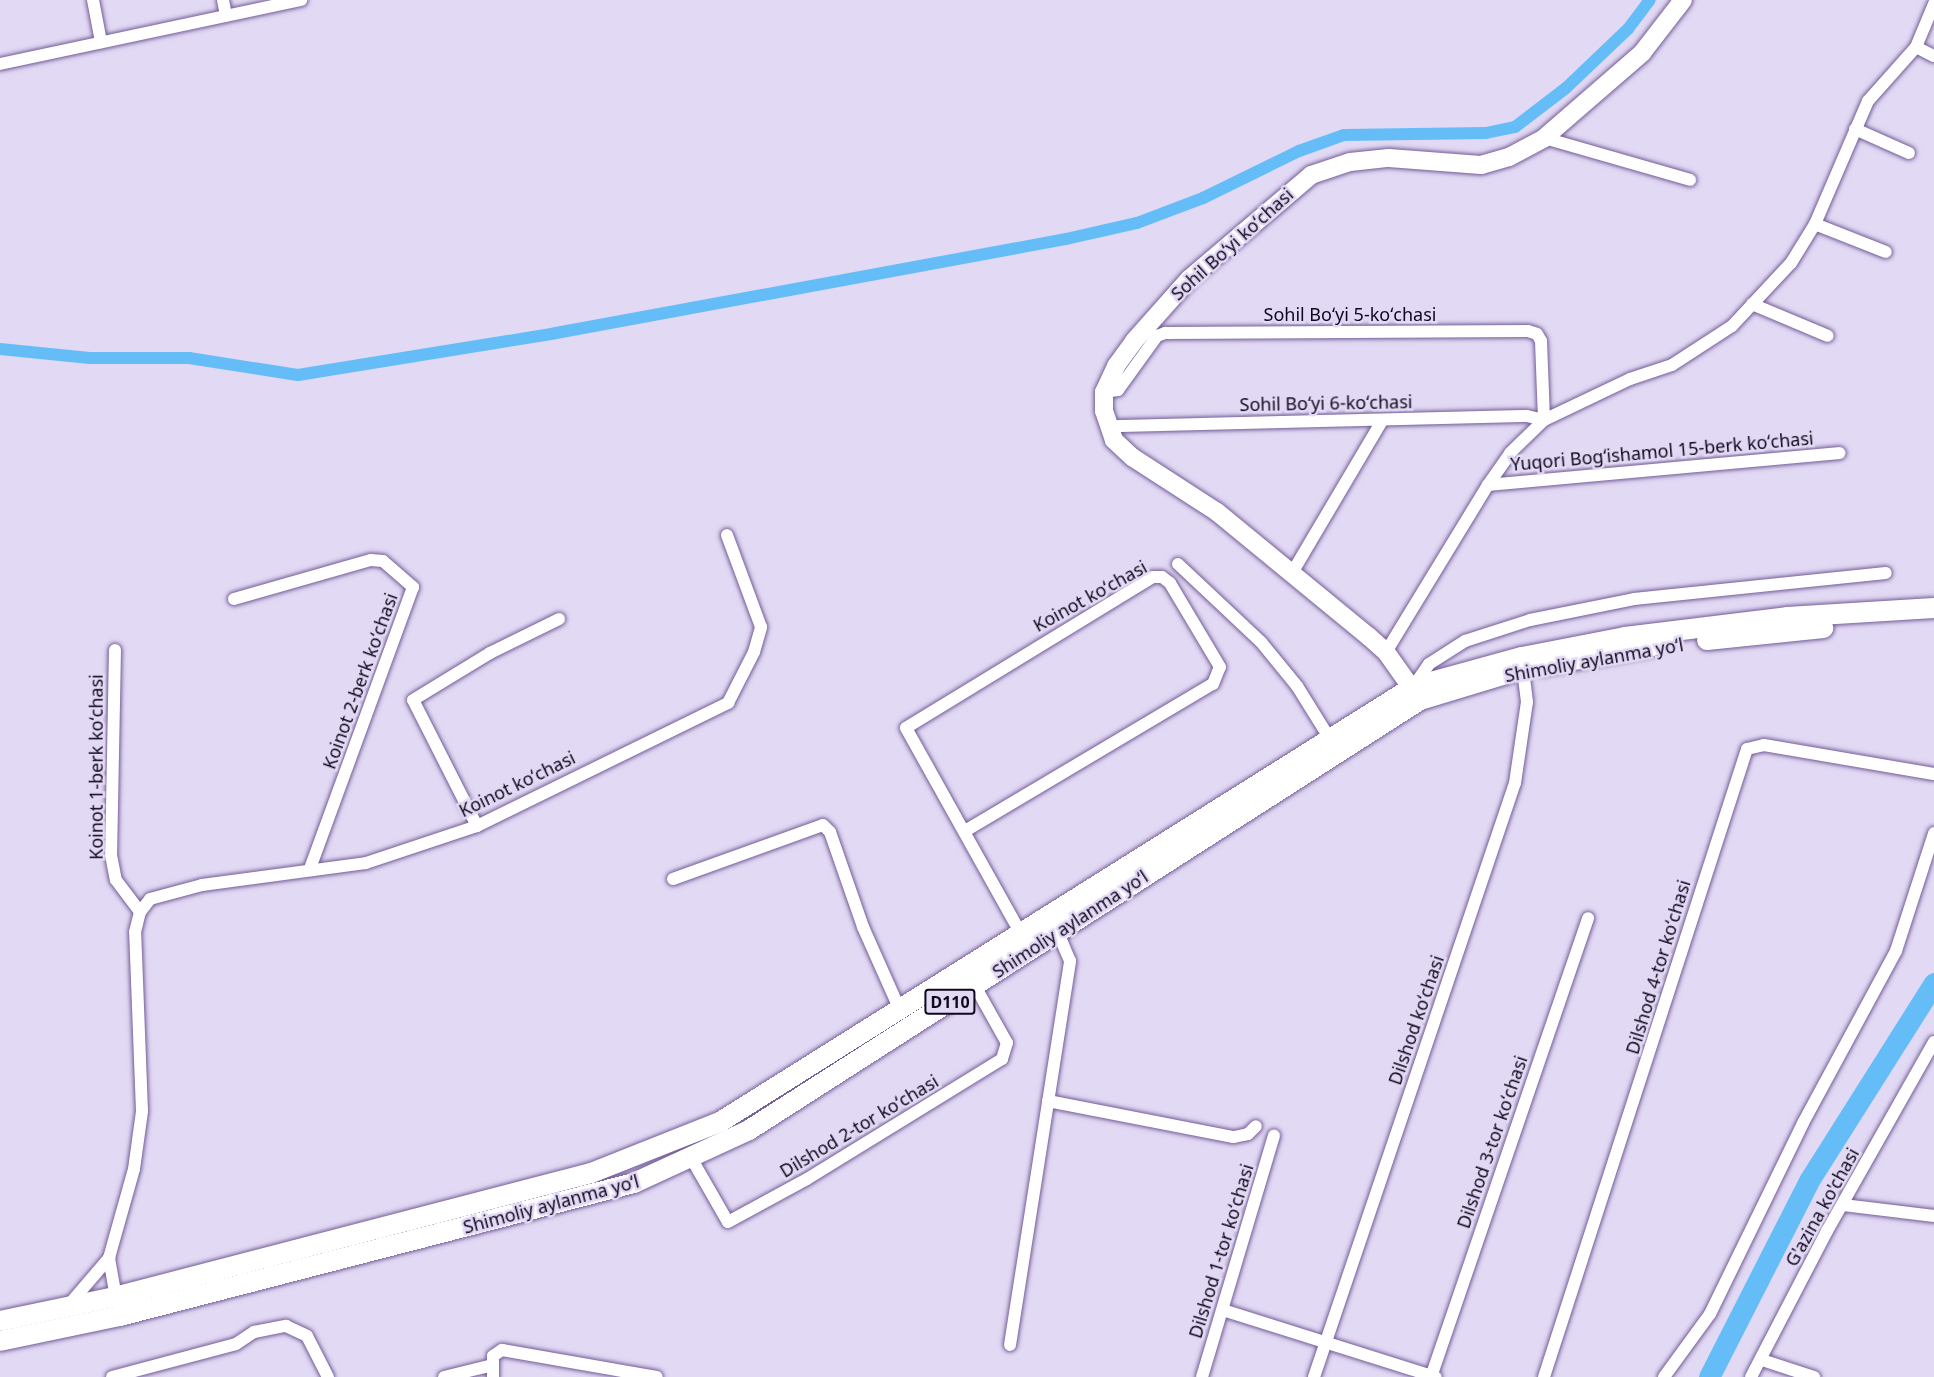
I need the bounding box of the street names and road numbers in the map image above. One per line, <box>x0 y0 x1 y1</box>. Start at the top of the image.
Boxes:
street label: Sohil Boʻyi koʻchasi <box>1166 183 1298 305</box>
street label: Sohil Boʻyi 5-koʻchasi <box>1264 303 1436 325</box>
street label: Sohil Boʻyi 6-koʻchasi <box>1239 391 1413 415</box>
street label: Yuqori Bogʻishamol 15-berk koʻchasi <box>1510 427 1814 475</box>
street label: Koinot koʻchasi <box>1029 556 1151 636</box>
street label: Koinot 2-berk koʻchasi <box>318 590 402 772</box>
street label: Shimoliy aylanma yoʻl <box>1503 634 1685 686</box>
street label: Koinot 1-berk koʻchasi <box>85 674 107 860</box>
street label: Koinot koʻchasi <box>455 747 579 821</box>
street label: Shimoliy aylanma yoʻl <box>988 866 1152 982</box>
street label: Dilshod 4-tor koʻchasi <box>1621 877 1695 1057</box>
street label: Dilshod koʻchasi <box>1384 952 1448 1088</box>
road number: D110 <box>923 989 977 1015</box>
street label: Dilshod 3-tor koʻchasi <box>1452 1053 1532 1231</box>
street label: Dilshod 2-tor koʻchasi <box>776 1070 942 1182</box>
street label: G'azina ko'chasi <box>1781 1144 1863 1270</box>
street label: Dilshod 1-tor koʻchasi <box>1184 1161 1258 1341</box>
street label: Shimoliy aylanma yoʻl <box>461 1170 641 1238</box>

